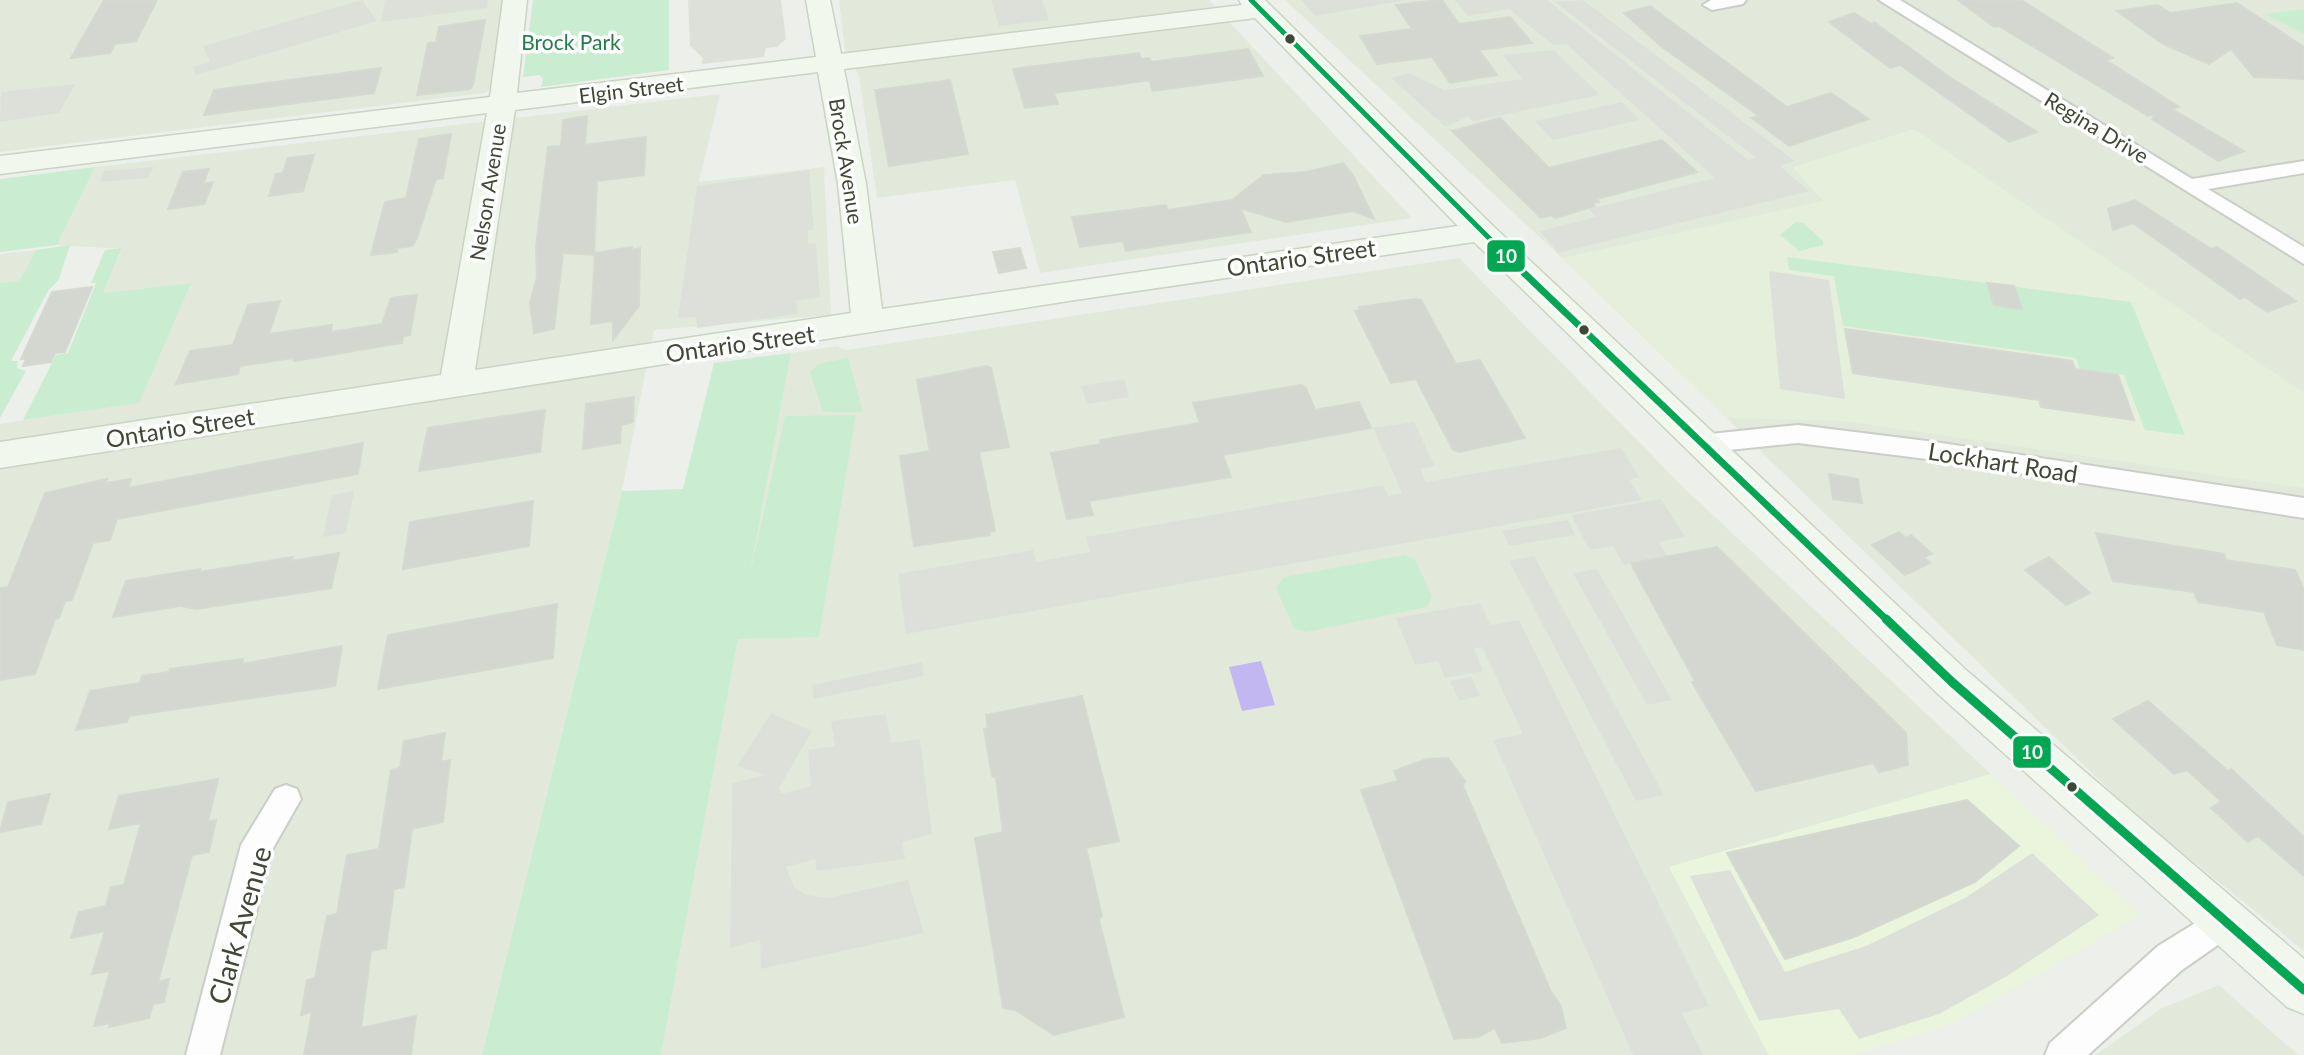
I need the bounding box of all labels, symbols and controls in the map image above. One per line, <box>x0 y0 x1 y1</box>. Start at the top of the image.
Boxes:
park label: Brock Park <box>521 29 621 54</box>
unlabelled marker <box>1283 32 1297 46</box>
street label: Elgin Street <box>577 70 685 108</box>
street label: Regina Drive <box>2040 86 2154 168</box>
street label: Brock Avenue <box>825 96 869 226</box>
street label: Nelson Avenue <box>464 122 510 262</box>
street label: Ontario Street <box>1225 232 1378 282</box>
line badge: 10 <box>1486 239 1526 273</box>
text: 10 <box>1495 244 1517 267</box>
street label: Ontario Street <box>664 318 817 368</box>
unlabelled marker <box>1577 323 1591 337</box>
street label: Ontario Street <box>104 401 257 453</box>
street label: Lockhart Road <box>1926 436 2080 488</box>
line badge: 10 <box>2012 735 2052 769</box>
text: 10 <box>2021 740 2043 763</box>
unlabelled marker <box>2065 780 2079 794</box>
street label: Clark Avenue <box>200 842 278 1008</box>

